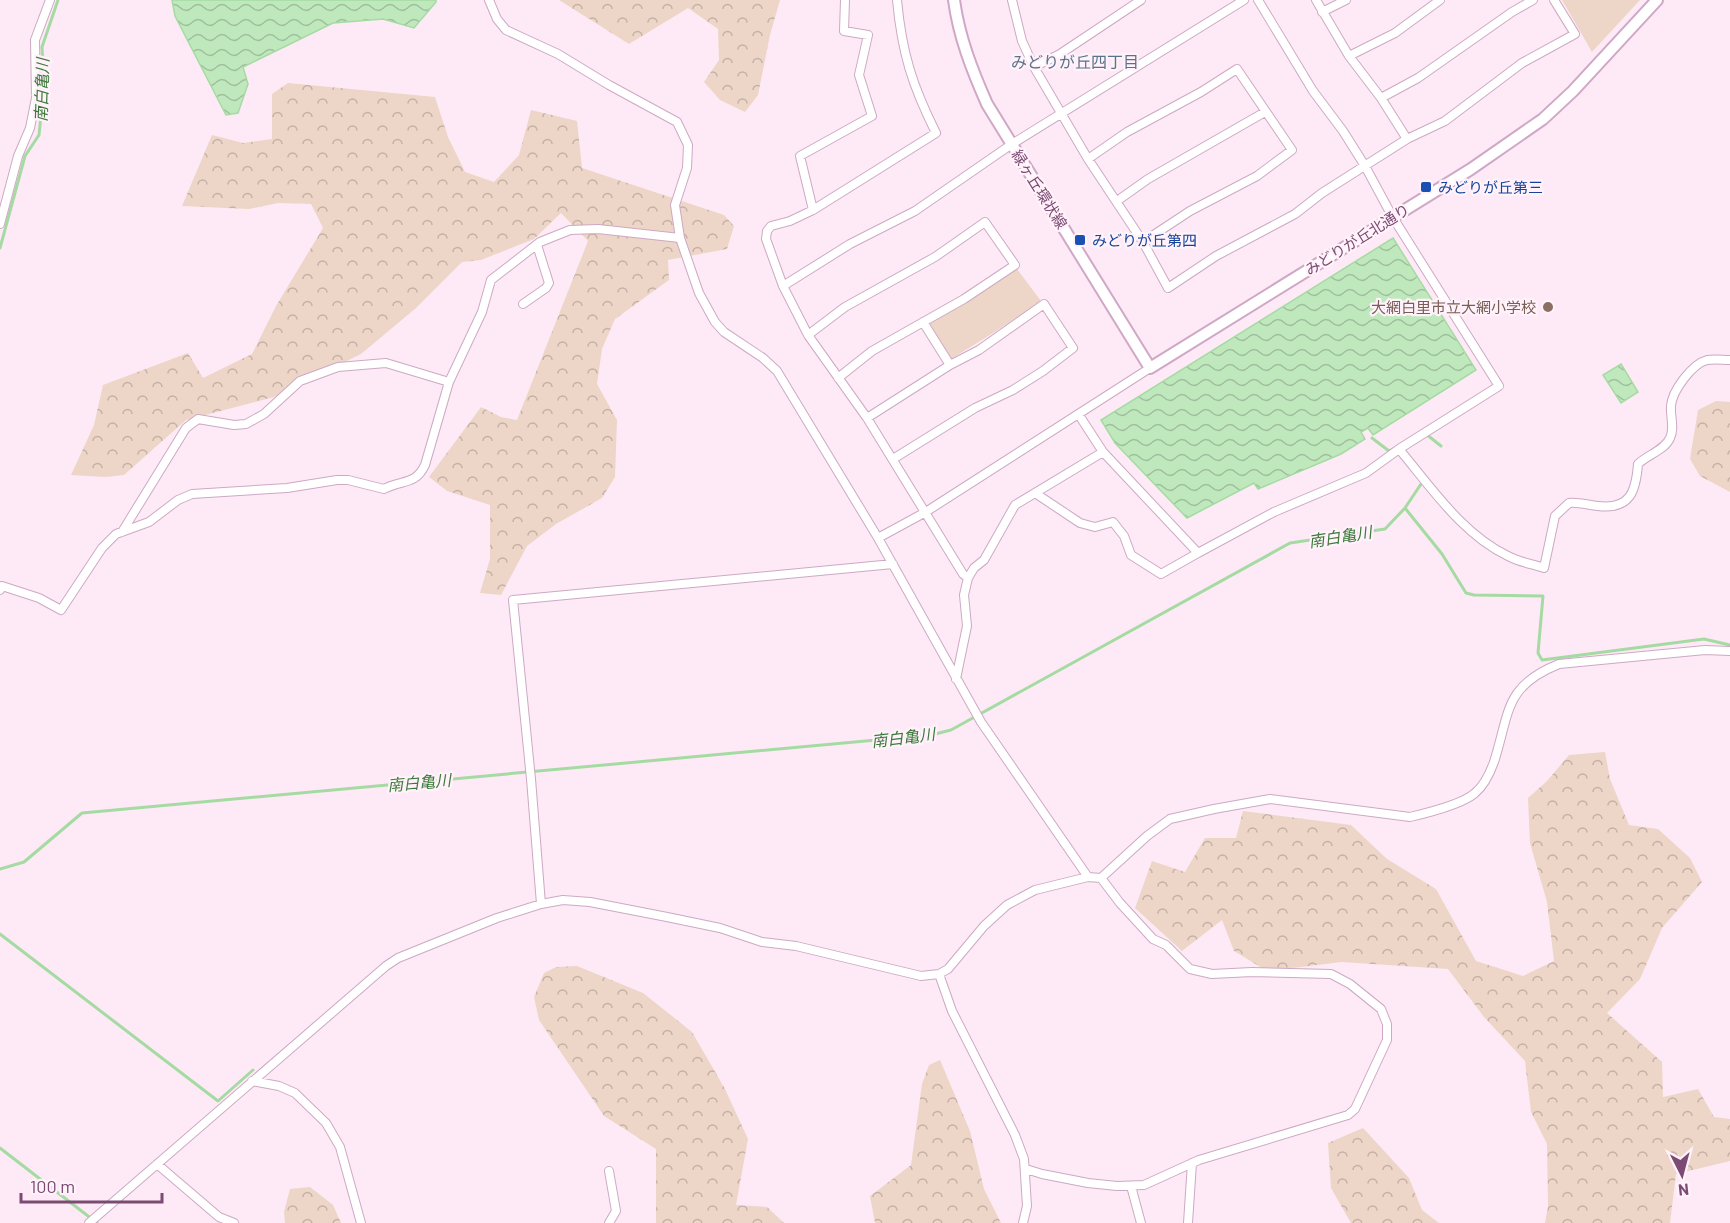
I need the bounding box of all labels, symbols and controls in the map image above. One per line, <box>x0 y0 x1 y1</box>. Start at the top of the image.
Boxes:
district label: みどりが丘四丁目 <box>1011 52 1139 71</box>
water label: 南白亀川 <box>30 56 52 122</box>
street label: 緑ヶ丘環状線 <box>1009 146 1071 232</box>
place label: みどりが丘第三 <box>1438 178 1543 196</box>
marker: みどりが丘第三 <box>1419 180 1433 194</box>
street label: みどりが丘北通り <box>1301 200 1413 278</box>
place label: みどりが丘第四 <box>1092 231 1197 249</box>
marker: みどりが丘第四 <box>1073 233 1087 247</box>
place label: 大網白里市立大網小学校 <box>1371 298 1536 316</box>
marker: 大網白里市立大網小学校 <box>1541 300 1555 314</box>
water label: 南白亀川 <box>1307 521 1375 550</box>
water label: 南白亀川 <box>870 723 938 750</box>
water label: 南白亀川 <box>386 770 454 794</box>
north arrow <box>1652 1145 1712 1205</box>
scale bar <box>21 1166 162 1204</box>
text: 100 m <box>30 1175 75 1197</box>
text: N <box>1677 1180 1690 1200</box>

